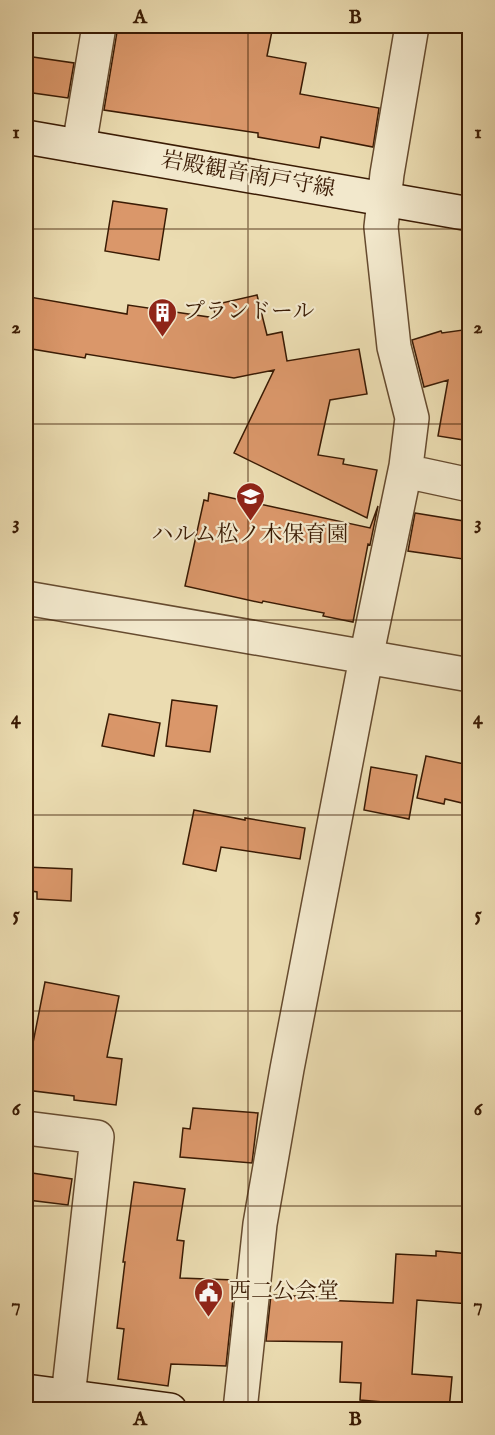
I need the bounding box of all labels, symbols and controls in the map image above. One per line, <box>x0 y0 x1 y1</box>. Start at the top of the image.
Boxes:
text: A <box>132 5 148 30</box>
text: B <box>348 5 362 30</box>
text: 1 <box>12 120 20 145</box>
text: 1 <box>474 120 482 145</box>
street label: 岩殿観音南戸守線 <box>159 146 337 204</box>
building icon: プランドール <box>146 296 178 338</box>
place label: プランドール <box>183 298 315 326</box>
text: 2 <box>11 315 21 340</box>
text: 2 <box>473 315 483 340</box>
school or university icon: ハルム松ノ木保育園 <box>234 480 266 522</box>
text: 3 <box>12 511 20 536</box>
text: 3 <box>474 511 482 536</box>
place label: ハルム松ノ木保育園 <box>151 521 349 549</box>
text: 4 <box>11 706 22 731</box>
text: 4 <box>473 706 484 731</box>
text: 5 <box>12 902 20 927</box>
text: 5 <box>474 902 482 927</box>
text: 6 <box>12 1097 22 1122</box>
text: 6 <box>474 1097 484 1122</box>
public building icon: 西二公会堂 <box>192 1276 224 1318</box>
place label: 西二公会堂 <box>229 1278 339 1306</box>
text: 7 <box>11 1293 21 1318</box>
text: 7 <box>473 1293 483 1318</box>
text: A <box>132 1407 148 1432</box>
text: B <box>348 1407 362 1432</box>

